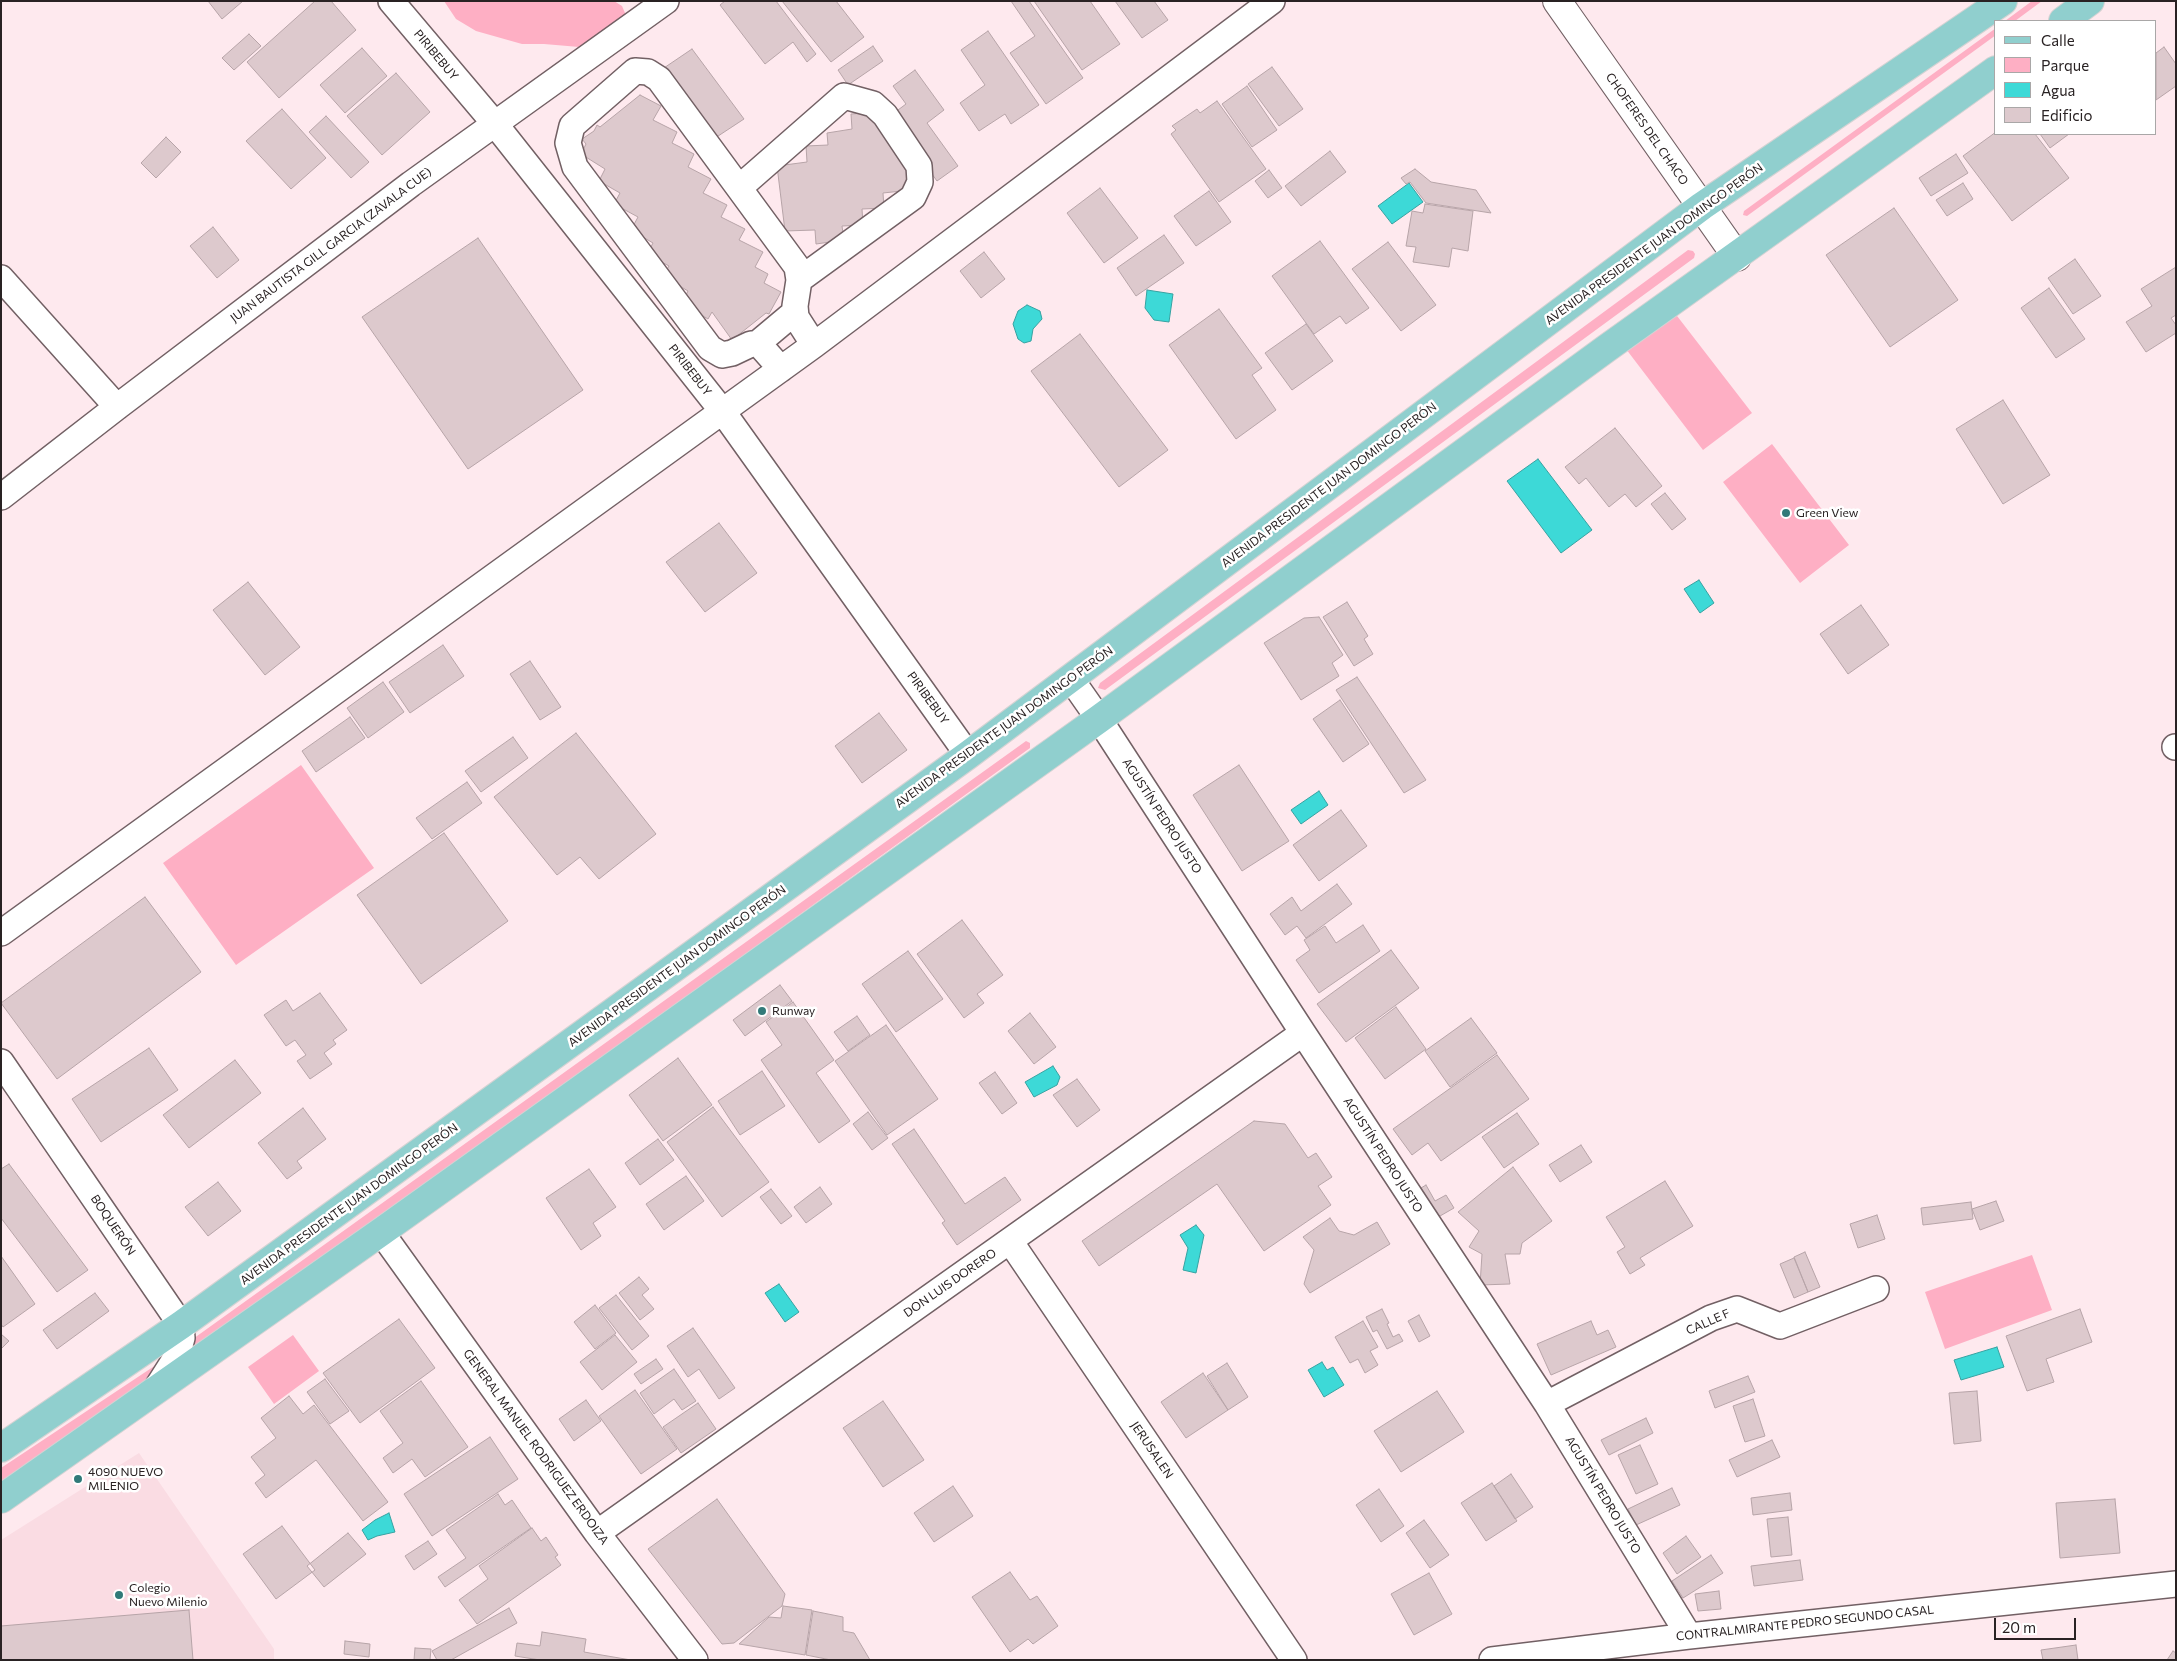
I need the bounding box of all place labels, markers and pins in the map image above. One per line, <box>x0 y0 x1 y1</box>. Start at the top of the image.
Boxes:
place label: Green View <box>1796 506 1858 520</box>
marker: Green View <box>1780 507 1792 519</box>
place label: Runway <box>772 1004 815 1018</box>
marker: Runway <box>756 1005 768 1017</box>
place label: 4090 NUEVO MILENIO <box>88 1465 163 1493</box>
marker: 4090 NUEVO MILENIO <box>72 1473 84 1485</box>
place label: Colegio Nuevo Milenio <box>129 1581 207 1609</box>
marker: Colegio Nuevo Milenio <box>113 1589 125 1601</box>

